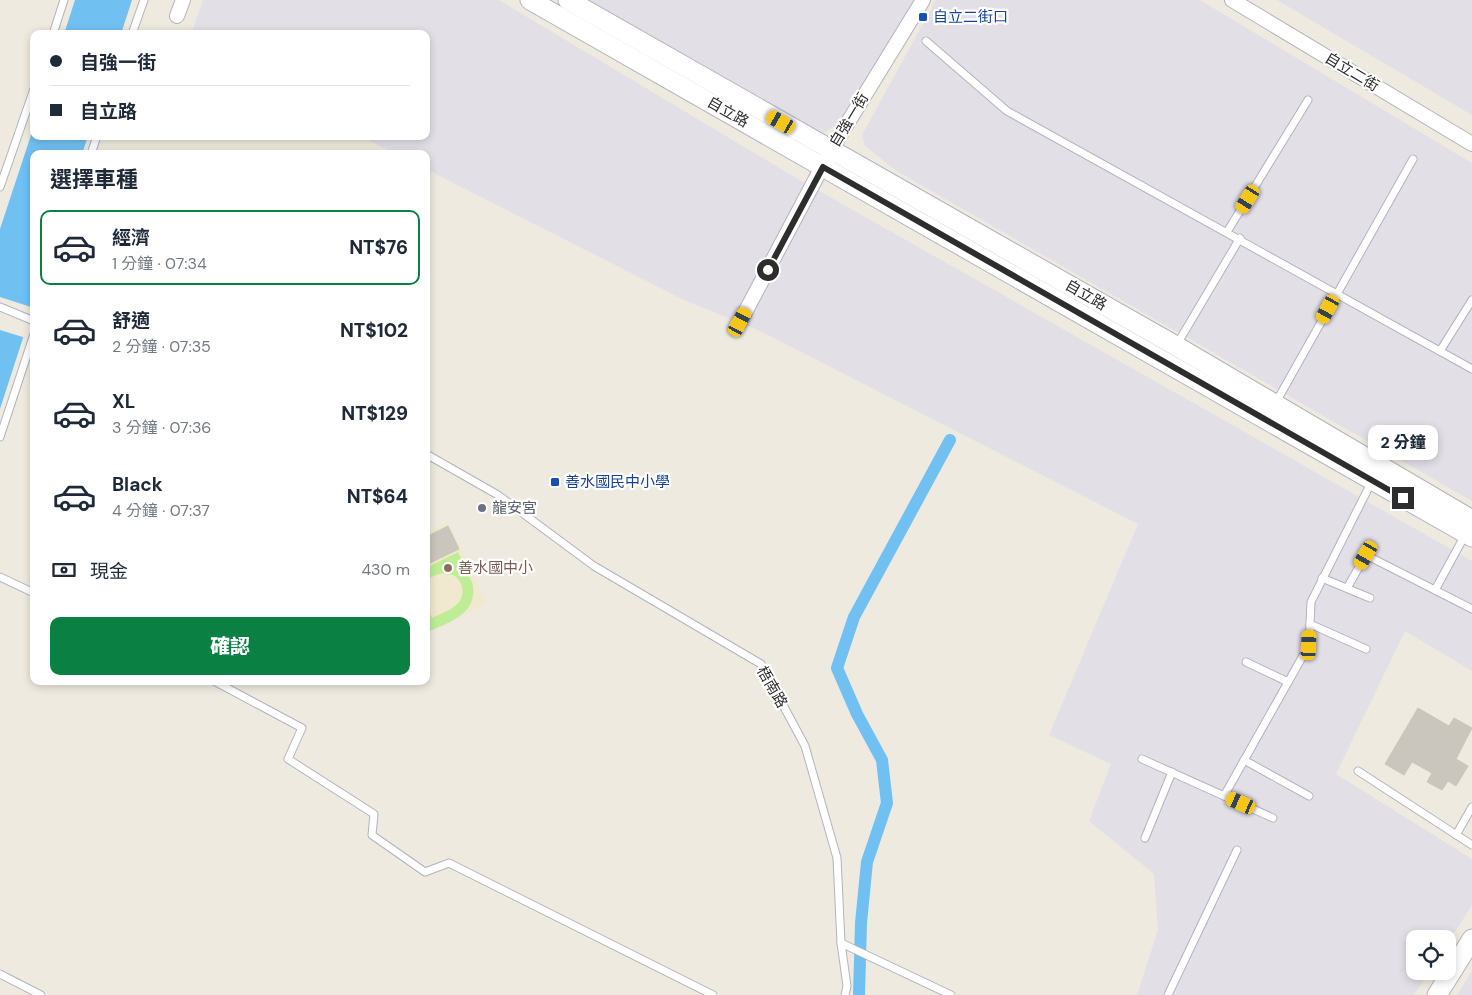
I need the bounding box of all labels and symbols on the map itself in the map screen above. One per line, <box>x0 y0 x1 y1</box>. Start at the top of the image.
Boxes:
place label: 自立二街口 <box>933 7 1008 27</box>
marker: 自立二街口 <box>917 11 929 23</box>
street label: 自立二街 <box>1321 48 1383 96</box>
street label: 自強一街 <box>825 89 873 151</box>
street label: 自立路 <box>704 92 752 132</box>
car <box>764 108 797 136</box>
car <box>1233 182 1262 216</box>
route start <box>757 259 779 281</box>
street label: 自立路 <box>1062 275 1110 315</box>
car <box>1314 292 1341 326</box>
car <box>726 305 753 339</box>
callout: 2 分鐘 <box>1368 426 1438 460</box>
place label: 善水國民中小學 <box>565 472 670 492</box>
marker: 善水國民中小學 <box>549 476 561 488</box>
route end <box>1392 487 1414 509</box>
place label: 龍安宮 <box>492 498 537 518</box>
marker: 龍安宮 <box>476 502 488 514</box>
car <box>1352 538 1379 572</box>
place label: 善水國中小 <box>458 558 533 578</box>
marker: 善水國中小 <box>442 562 454 574</box>
car <box>1300 630 1317 660</box>
street label: 梧南路 <box>752 663 792 711</box>
car <box>1224 790 1257 816</box>

